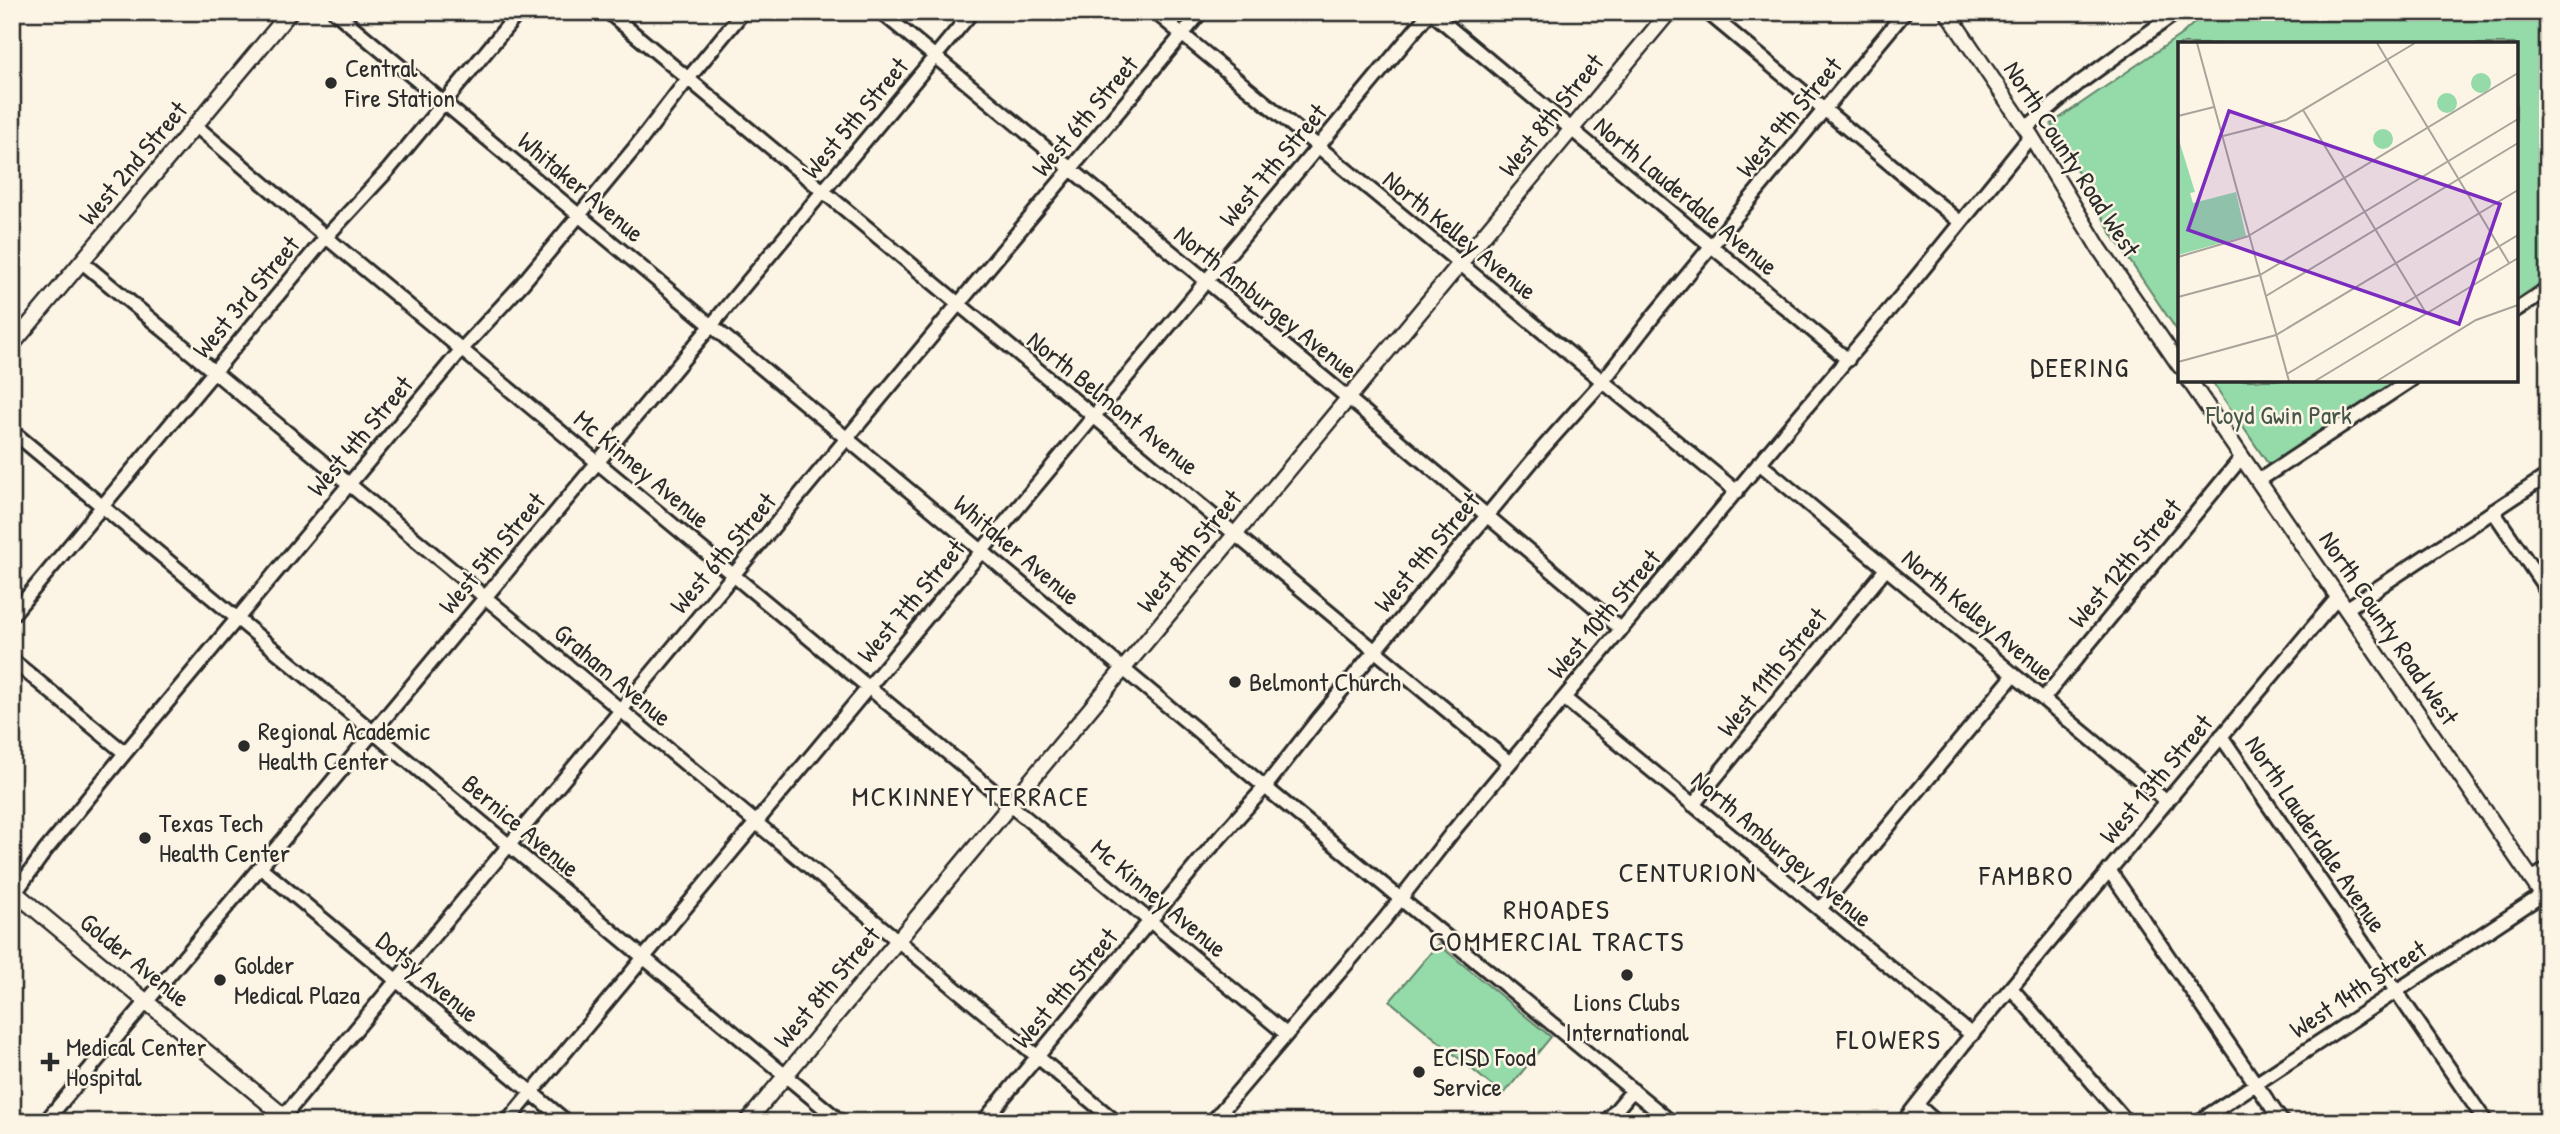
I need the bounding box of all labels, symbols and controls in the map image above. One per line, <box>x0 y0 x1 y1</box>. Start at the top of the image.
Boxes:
inset map <box>2178 42 2518 382</box>
street label: West 8th Street <box>1490 45 1612 184</box>
street label: West 6th Street <box>1024 47 1146 184</box>
street label: West 9th Street <box>1728 48 1850 184</box>
street label: West 5th Street <box>793 49 916 186</box>
place label: Central Fire Station <box>344 50 455 115</box>
street label: North County Road West <box>1996 54 2149 264</box>
marker: Central Fire Station <box>323 75 339 91</box>
street label: West 2nd Street <box>70 92 196 232</box>
street label: West 7th Street <box>1211 95 1335 234</box>
street label: North Lauderdale Avenue <box>1587 108 1786 283</box>
street label: Whitaker Avenue <box>511 123 652 250</box>
street label: North Kelley Avenue <box>1376 162 1545 308</box>
street label: North Amburgey Avenue <box>1167 217 1365 386</box>
street label: West 3rd Street <box>184 227 308 365</box>
street label: North Belmont Avenue <box>1020 322 1206 483</box>
district label: DEERING <box>2030 348 2130 386</box>
street label: West 4th Street <box>299 367 421 503</box>
park label: Floyd Gwin Park <box>2205 397 2352 432</box>
street label: Mc Kinney Avenue <box>567 401 718 536</box>
street label: West 8th Street <box>1128 481 1250 620</box>
street label: West 9th Street <box>1366 483 1488 619</box>
street label: West 5th Street <box>430 484 553 621</box>
street label: West 6th Street <box>662 484 784 621</box>
street label: Whitaker Avenue <box>947 486 1088 613</box>
street label: West 12th Street <box>2060 490 2190 635</box>
street label: North County Road West <box>2311 524 2468 732</box>
street label: West 7th Street <box>849 531 973 670</box>
street label: West 10th Street <box>1539 541 1669 686</box>
street label: North Kelley Avenue <box>1895 541 2062 689</box>
street label: West 11th Street <box>1709 599 1835 744</box>
street label: Graham Avenue <box>547 615 679 734</box>
place label: Belmont Church <box>1249 664 1401 699</box>
marker: Belmont Church <box>1227 674 1243 690</box>
street label: West 13th Street <box>2091 706 2221 851</box>
place label: Regional Academic Health Center <box>258 713 430 778</box>
street label: North Lauderdale Avenue <box>2237 728 2395 939</box>
marker: Regional Academic Health Center <box>236 738 252 754</box>
street label: North Amburgey Avenue <box>1684 762 1880 935</box>
street label: Bernice Avenue <box>455 766 588 885</box>
district label: MCKINNEY TERRACE <box>852 777 1090 815</box>
place label: Texas Tech Health Center <box>159 805 290 870</box>
marker: Texas Tech Health Center <box>137 830 153 846</box>
street label: Mc Kinney Avenue <box>1084 830 1235 965</box>
district label: CENTURION <box>1619 853 1757 891</box>
district label: FAMBRO <box>1978 856 2075 894</box>
district label: RHOADES COMMERCIAL TRACTS <box>1429 890 1685 960</box>
street label: Golder Avenue <box>73 904 198 1015</box>
street label: West 8th Street <box>765 918 889 1055</box>
street label: West 9th Street <box>1004 919 1126 1055</box>
street label: Dotsy Avenue <box>369 923 487 1030</box>
street label: West 14th Street <box>2282 931 2434 1046</box>
place label: Golder Medical Plaza <box>234 947 360 1012</box>
marker: Lions Clubs International <box>1619 967 1635 983</box>
marker: Golder Medical Plaza <box>212 972 228 988</box>
place label: Lions Clubs International <box>1565 984 1689 1049</box>
district label: FLOWERS <box>1835 1020 1942 1058</box>
place label: Medical Center Hospital <box>66 1029 207 1094</box>
place label: ECISD Food Service <box>1433 1039 1536 1104</box>
marker: Medical Center Hospital <box>40 1052 60 1072</box>
marker: ECISD Food Service <box>1411 1064 1427 1080</box>

